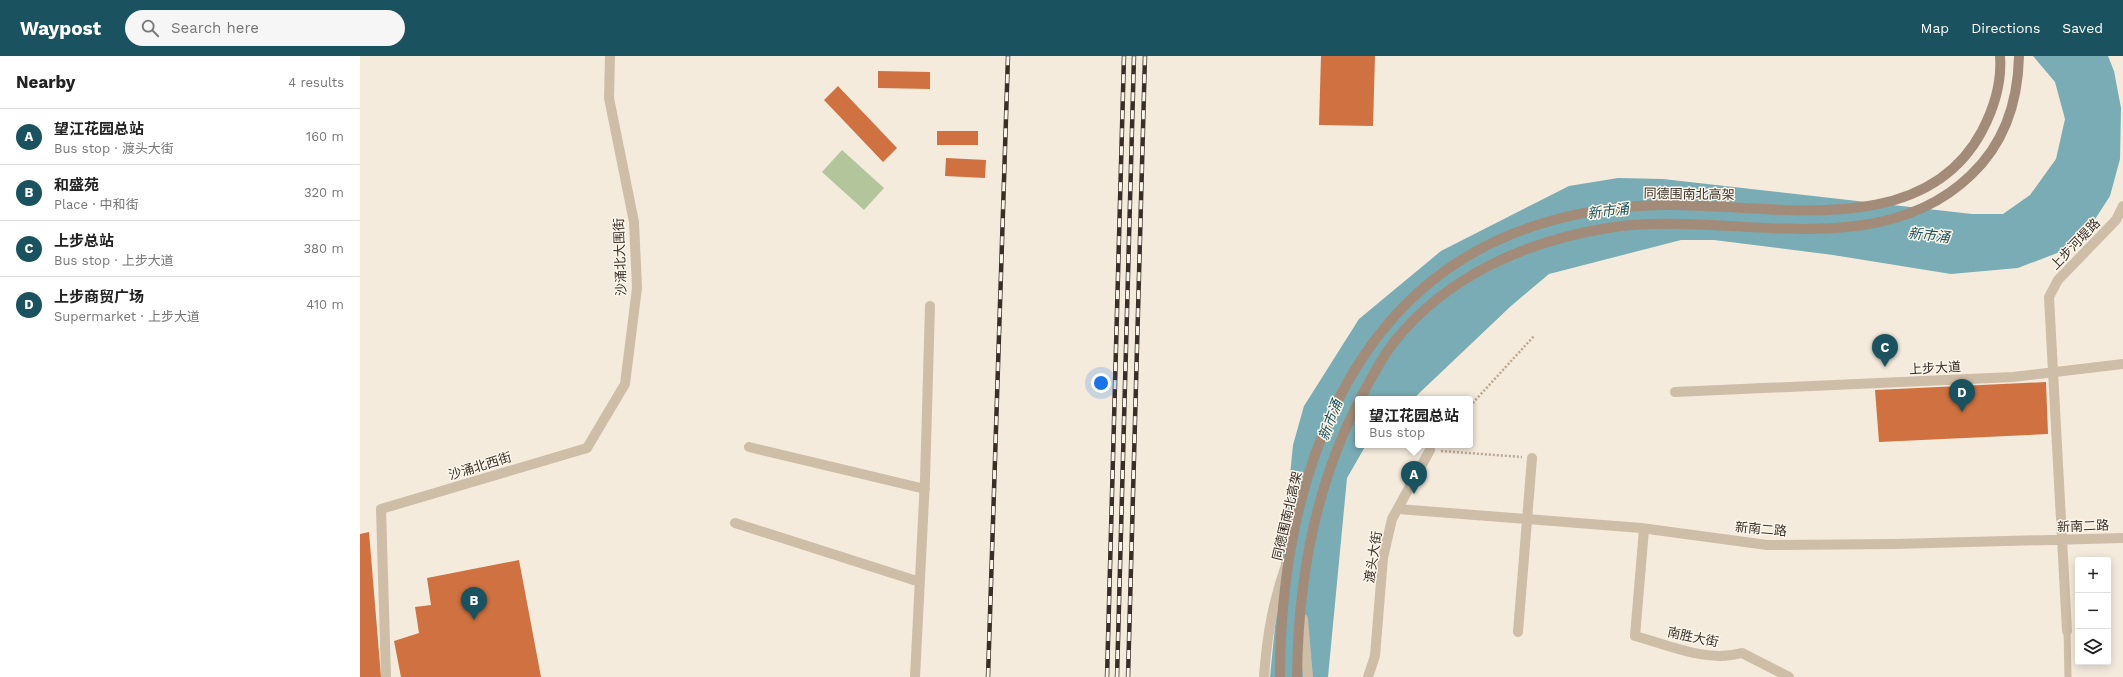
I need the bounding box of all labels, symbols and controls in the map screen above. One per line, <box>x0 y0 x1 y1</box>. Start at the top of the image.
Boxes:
search box <box>125 10 405 46</box>
text: Waypost <box>20 17 101 40</box>
icon: search <box>139 17 161 39</box>
text: Search here <box>171 19 259 37</box>
text: Map <box>1921 20 1949 36</box>
text: Directions <box>1971 20 2040 36</box>
text: Saved <box>2062 20 2103 36</box>
text: Nearby <box>16 72 75 92</box>
text: 4 results <box>288 75 344 90</box>
text: 望江花园总站 <box>54 120 144 138</box>
text: A <box>25 129 33 144</box>
text: 160 m <box>306 129 344 144</box>
text: Bus stop · 渡头大街 <box>54 141 174 156</box>
text: 和盛苑 <box>54 176 99 194</box>
text: B <box>25 185 33 200</box>
text: 320 m <box>304 185 344 200</box>
street label: 同德围南北高架 <box>1643 186 1735 202</box>
text: Place · 中和街 <box>54 197 139 212</box>
water label: 新市涌 <box>1586 200 1632 221</box>
street label: 上步河堤路 <box>2047 215 2103 273</box>
street label: 沙涌北大围街 <box>611 218 629 296</box>
water label: 新市涌 <box>1907 225 1953 246</box>
text: 上步总站 <box>54 232 114 250</box>
text: C <box>25 241 33 256</box>
text: 380 m <box>304 241 344 256</box>
text: Bus stop · 上步大道 <box>54 253 174 268</box>
text: 上步商贸广场 <box>54 288 144 306</box>
text: D <box>24 297 34 312</box>
text: 410 m <box>306 297 344 312</box>
text: Supermarket · 上步大道 <box>54 309 200 324</box>
pin: C <box>1872 334 1898 367</box>
street label: 上步大道 <box>1909 359 1961 377</box>
your location <box>1091 373 1111 393</box>
pin: D <box>1949 379 1975 412</box>
water label: 新市涌 <box>1315 396 1346 442</box>
popup <box>1355 396 1473 448</box>
text: 望江花园总站 <box>1369 407 1459 425</box>
text: Bus stop <box>1369 425 1425 440</box>
street label: 沙涌北西街 <box>447 449 513 483</box>
pin: A <box>1401 461 1427 494</box>
street label: 同德围南北高架 <box>1269 470 1305 562</box>
street label: 新南二路 <box>2057 518 2109 534</box>
street label: 新南二路 <box>1734 519 1788 539</box>
street label: 渡头大街 <box>1362 530 1384 584</box>
map controls <box>2075 557 2111 665</box>
button: + <box>2075 557 2111 593</box>
pin: B <box>461 587 487 620</box>
button: − <box>2075 593 2111 629</box>
street label: 南胜大街 <box>1666 624 1720 650</box>
button: layers <box>2075 629 2111 665</box>

